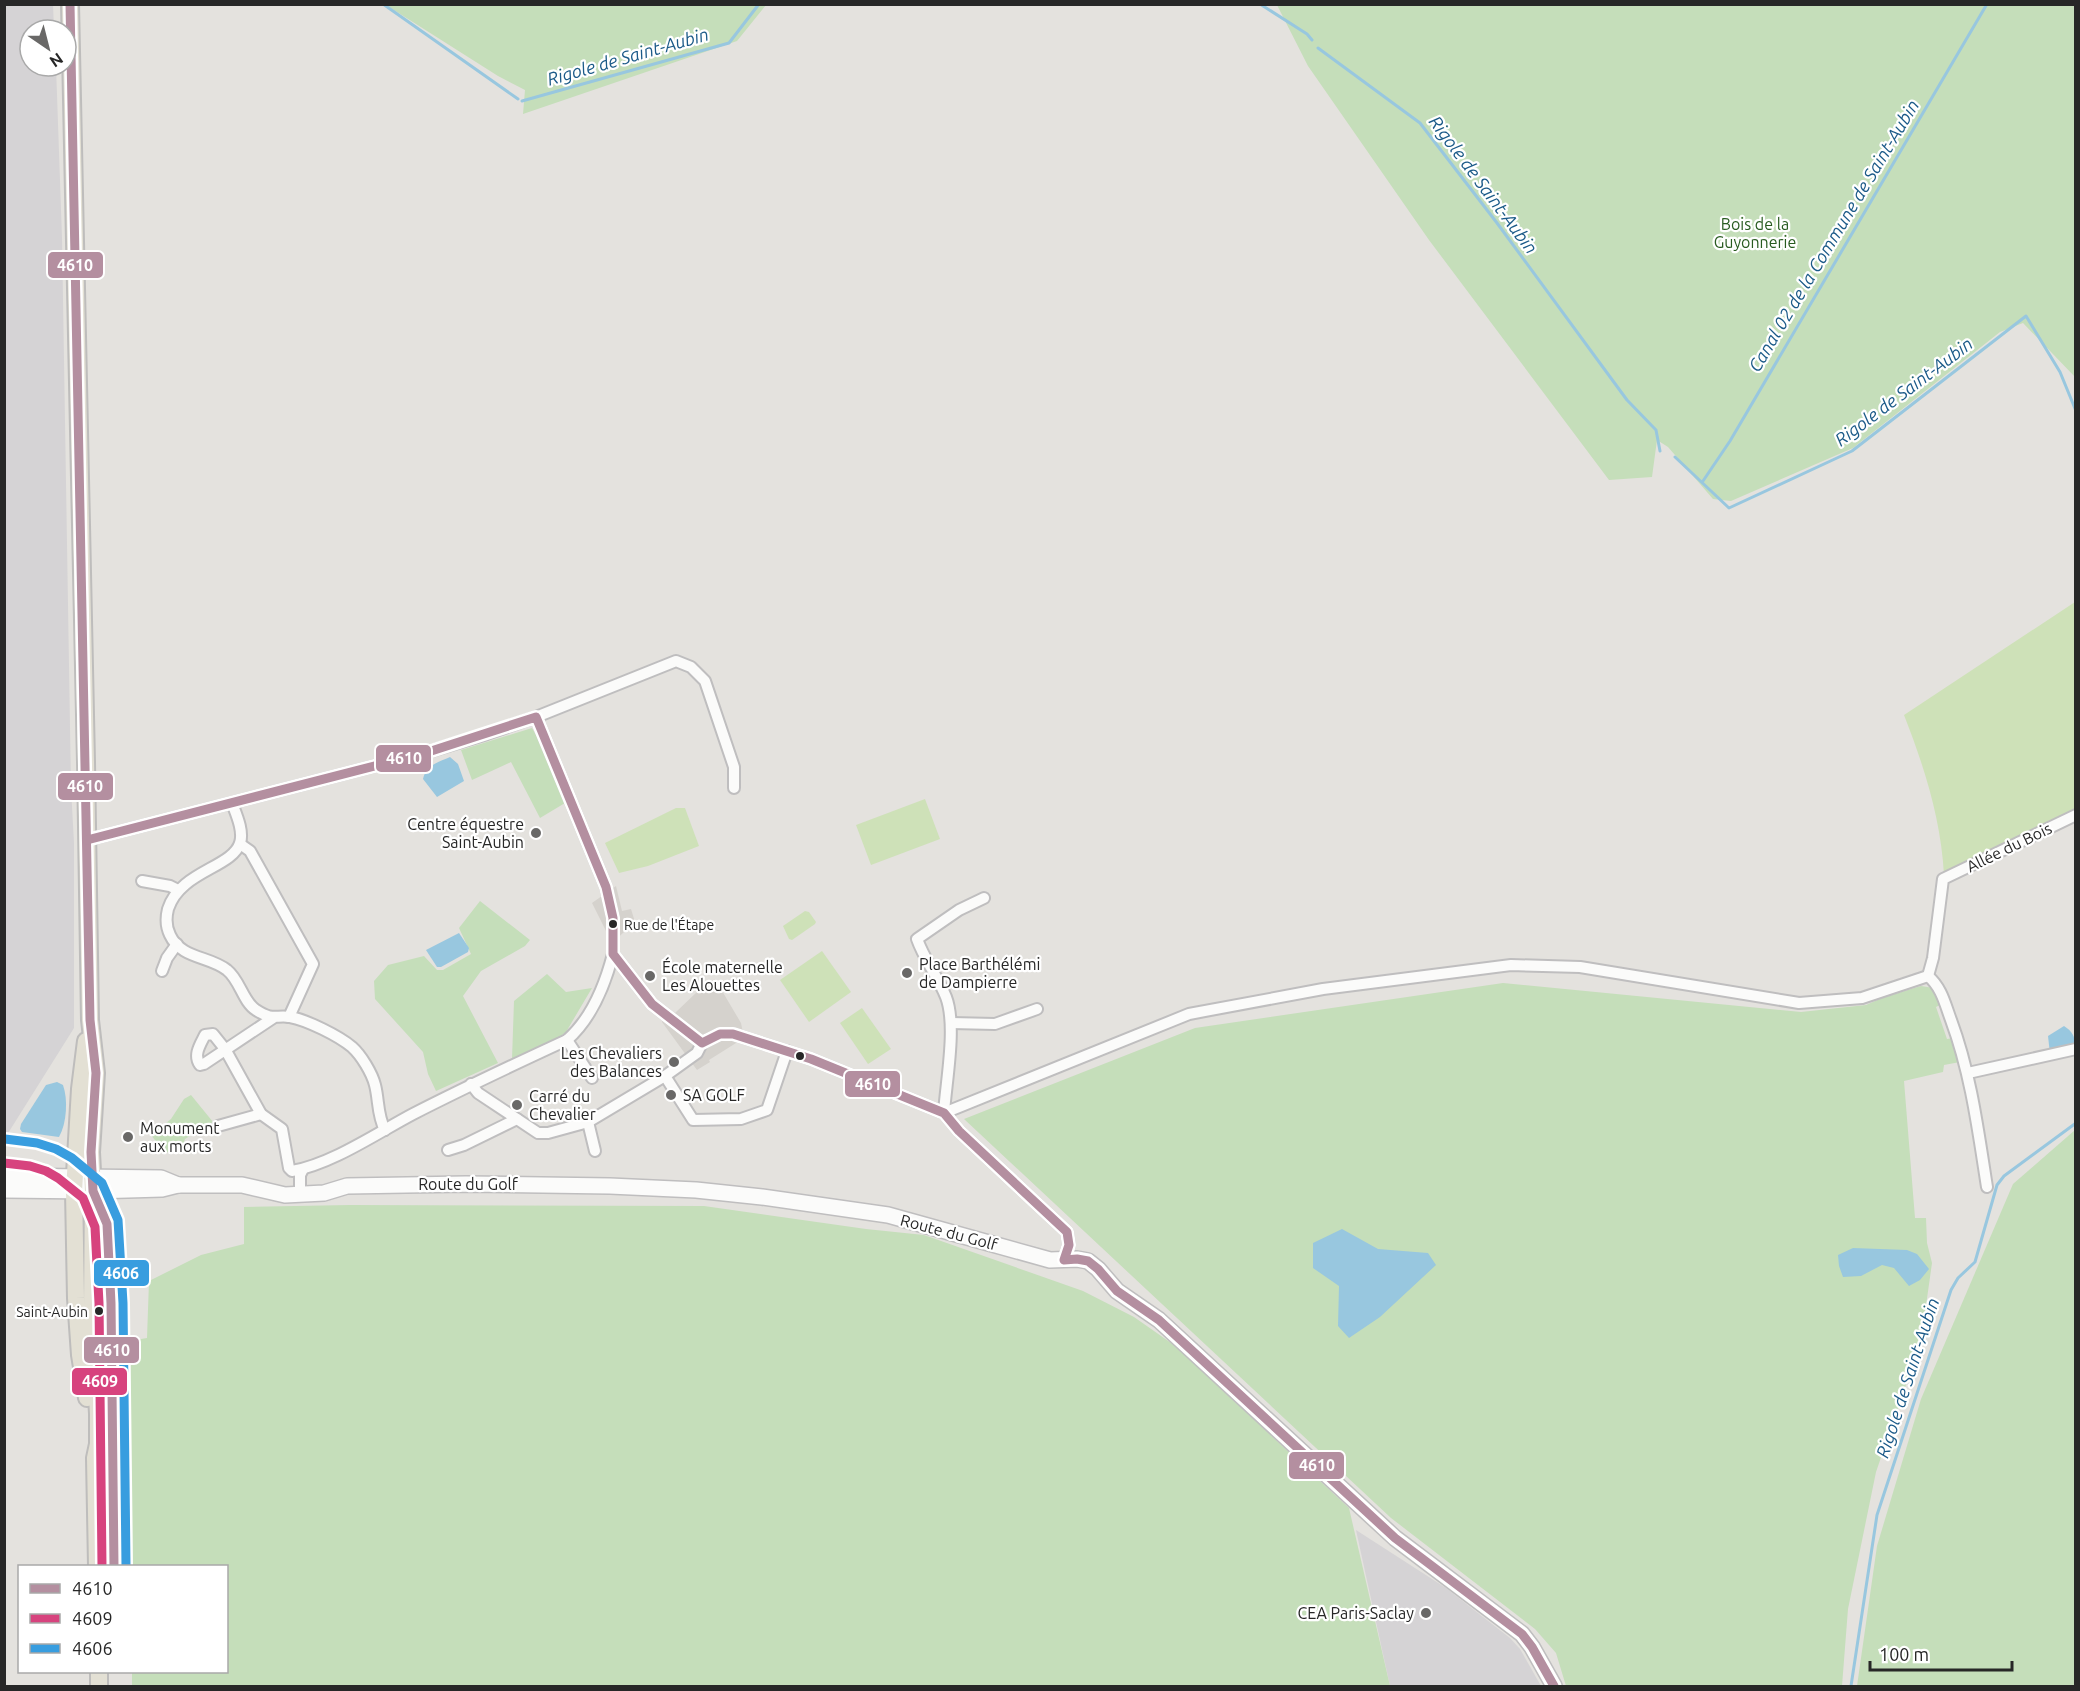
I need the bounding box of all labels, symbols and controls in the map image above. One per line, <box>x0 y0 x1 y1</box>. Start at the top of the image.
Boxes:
north arrow <box>18 18 78 78</box>
water label: Rigole de Saint-Aubin <box>545 23 711 89</box>
text: N <box>47 49 67 71</box>
water label: Canal 02 de la Commune de Saint-Aubin <box>1744 96 1922 375</box>
water label: Rigole de Saint-Aubin <box>1425 112 1542 257</box>
park label: Bois de la Guyonnerie <box>1714 215 1796 251</box>
line badge: 4610 <box>47 251 104 279</box>
text: 4610 <box>57 256 93 274</box>
water label: Rigole de Saint-Aubin <box>1831 333 1976 450</box>
line badge: 4610 <box>375 744 432 773</box>
text: 4610 <box>386 749 422 767</box>
line badge: 4610 <box>57 772 114 801</box>
text: 4610 <box>67 777 103 795</box>
place label: Centre équestre Saint-Aubin <box>407 815 524 851</box>
street label: Allée du Bois <box>1963 819 2055 875</box>
marker: Centre équestre Saint-Aubin <box>529 826 543 840</box>
place label: Rue de l'Étape <box>624 916 714 933</box>
marker: Rue de l'Étape <box>607 918 619 930</box>
place label: Place Barthélémi de Dampierre <box>919 955 1040 991</box>
place label: École maternelle Les Alouettes <box>662 956 783 994</box>
marker: Place Barthélémi de Dampierre <box>900 966 914 980</box>
marker: École maternelle Les Alouettes <box>643 969 657 983</box>
place label: Les Chevaliers des Balances <box>561 1044 662 1080</box>
unlabelled marker <box>794 1050 806 1062</box>
marker: Les Chevaliers des Balances <box>667 1055 681 1069</box>
line badge: 4610 <box>844 1070 901 1098</box>
text: 4610 <box>855 1075 891 1093</box>
place label: SA GOLF <box>683 1086 745 1104</box>
place label: Carré du Chevalier <box>529 1087 596 1123</box>
marker: SA GOLF <box>664 1088 678 1102</box>
marker: Carré du Chevalier <box>510 1098 524 1112</box>
place label: Monument aux morts <box>140 1119 220 1155</box>
marker: Monument aux morts <box>121 1130 135 1144</box>
street label: Route du Golf <box>418 1175 519 1193</box>
street label: Route du Golf <box>899 1210 1000 1254</box>
line badge: 4606 <box>93 1259 150 1287</box>
text: 4606 <box>103 1264 139 1282</box>
water label: Rigole de Saint-Aubin <box>1872 1295 1942 1460</box>
place label: Saint-Aubin <box>16 1304 88 1320</box>
marker: Saint-Aubin <box>93 1305 105 1317</box>
line badge: 4610 <box>83 1336 140 1364</box>
text: 4610 <box>94 1341 130 1359</box>
line badge: 4609 <box>71 1367 128 1396</box>
text: 4609 <box>82 1372 118 1390</box>
line badge: 4610 <box>1288 1451 1345 1480</box>
text: 4610 <box>1299 1456 1335 1474</box>
legend <box>18 1565 228 1673</box>
text: 4610 <box>72 1578 113 1598</box>
place label: CEA Paris-Saclay <box>1298 1604 1414 1622</box>
marker: CEA Paris-Saclay <box>1419 1606 1433 1620</box>
text: 4609 <box>72 1608 113 1628</box>
scale bar <box>1870 1634 2012 1672</box>
text: 4606 <box>72 1638 113 1658</box>
text: 100 m <box>1879 1644 1929 1664</box>

